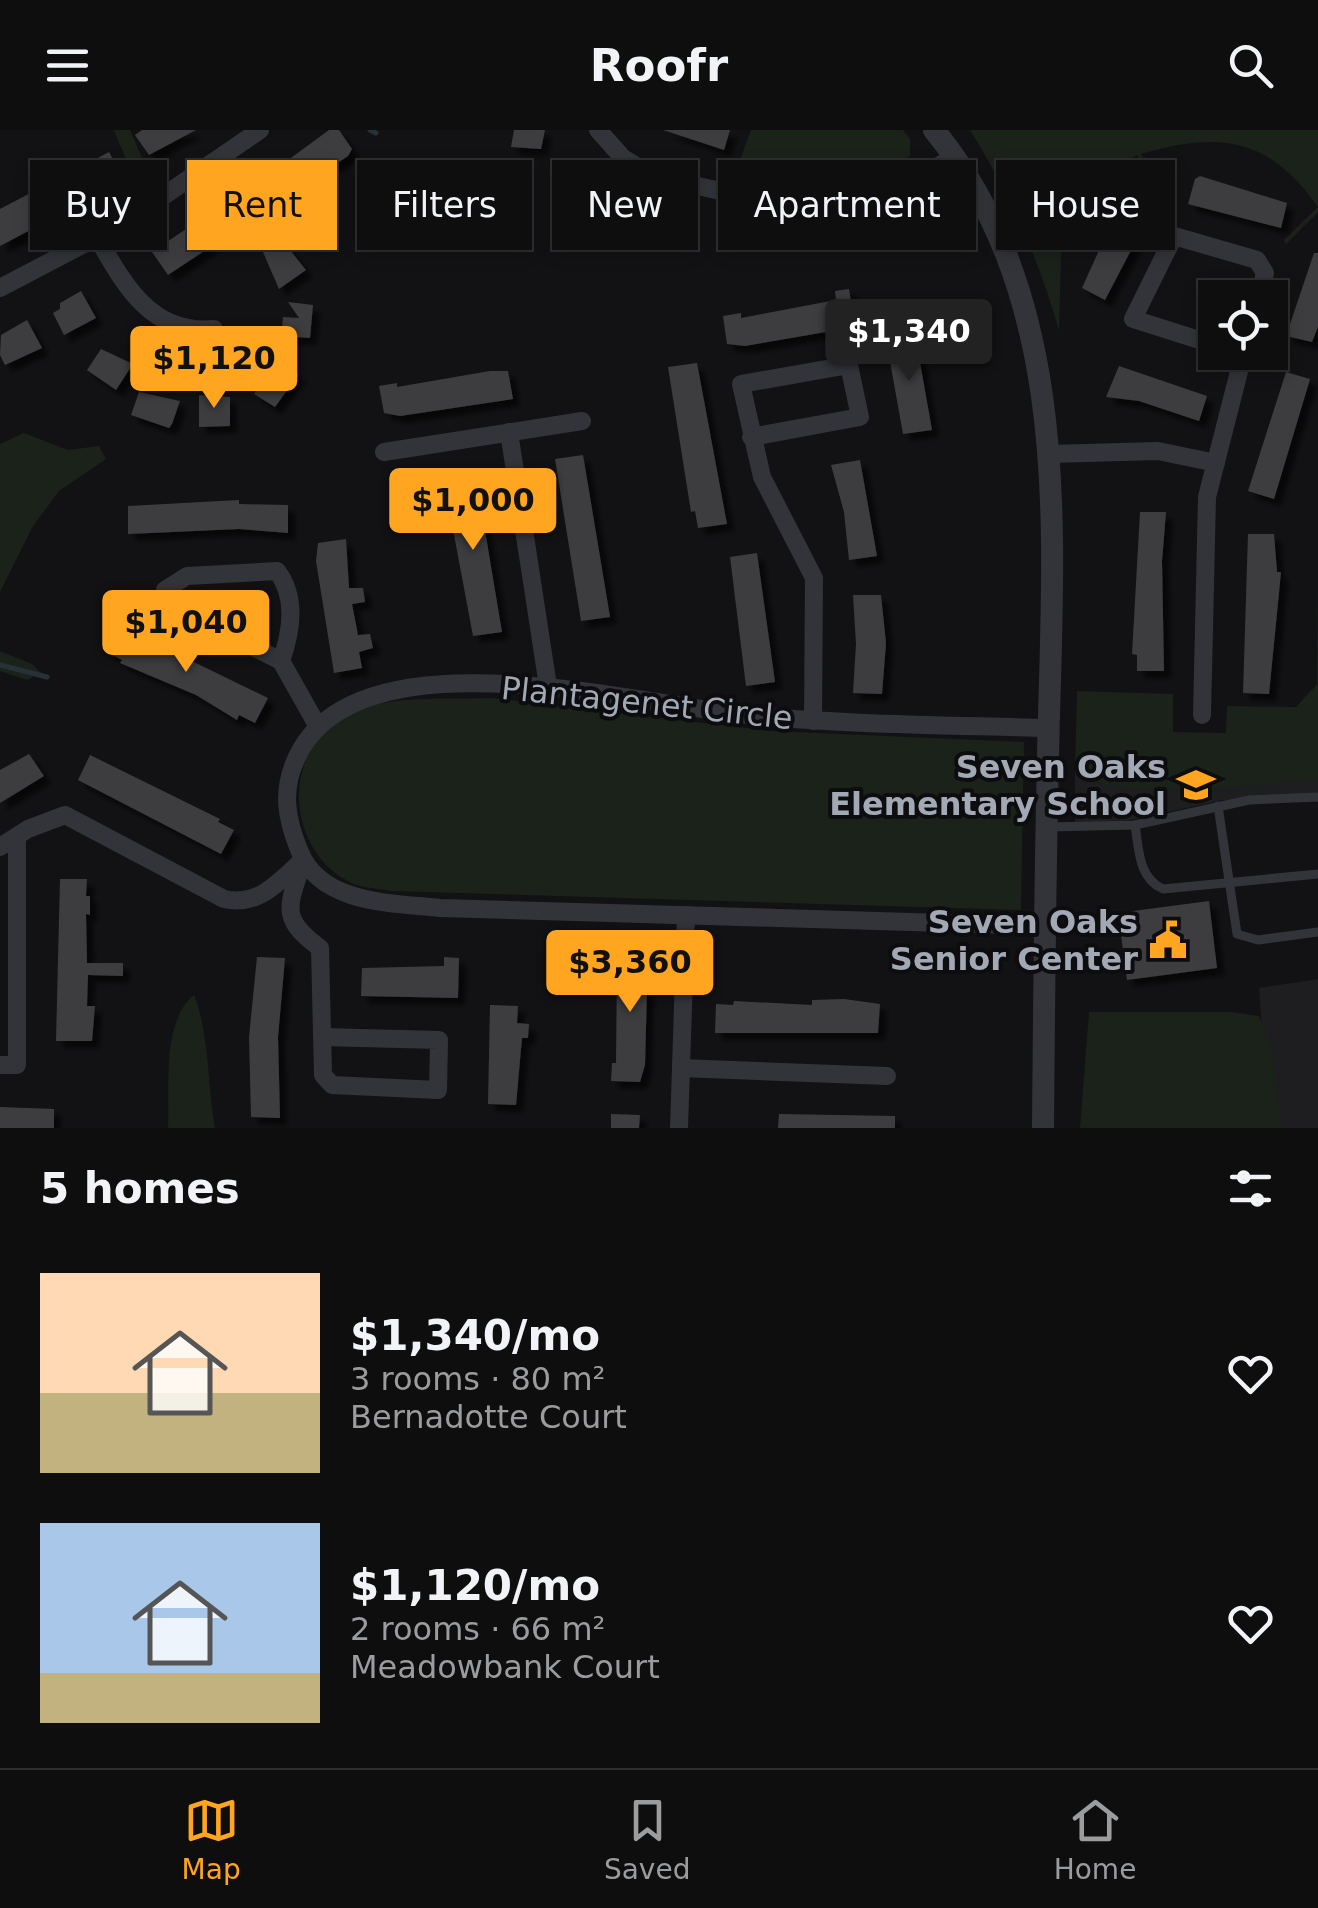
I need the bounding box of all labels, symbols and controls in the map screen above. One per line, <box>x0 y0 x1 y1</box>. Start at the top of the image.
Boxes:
icon: menu <box>40 38 95 93</box>
icon: search <box>1223 38 1278 93</box>
text: Roofr <box>590 39 728 92</box>
chip: Buy <box>30 160 167 250</box>
chip: Rent <box>187 160 337 250</box>
chip: Filters <box>357 160 532 250</box>
chip: New <box>552 160 698 250</box>
chip: Apartment <box>718 160 976 250</box>
chip: House <box>996 160 1175 250</box>
map controls <box>1198 280 1288 370</box>
button: locate <box>1198 280 1288 370</box>
pin: $1,340 <box>828 299 990 384</box>
text: $1,340 <box>847 312 971 350</box>
pin: $1,120 <box>133 326 295 411</box>
text: $1,120 <box>152 339 276 377</box>
pin: $1,000 <box>392 468 554 553</box>
text: $1,000 <box>411 481 535 519</box>
pin: $1,040 <box>105 590 267 675</box>
text: $1,040 <box>124 603 248 641</box>
street label: Plantagenet Circle <box>499 669 795 737</box>
place label: Seven Oaks Elementary School <box>829 748 1166 823</box>
school or university icon: Seven Oaks Elementary School <box>1175 764 1217 806</box>
place label: Seven Oaks Senior Center <box>890 903 1138 978</box>
public building icon: Seven Oaks Senior Center <box>1147 919 1189 961</box>
pin: $3,360 <box>549 930 711 1015</box>
text: $3,360 <box>568 943 692 981</box>
icon: filters <box>1223 1161 1278 1216</box>
text: 5 homes <box>40 1164 240 1213</box>
text: $1,340/mo <box>350 1311 600 1360</box>
icon: home <box>120 1313 240 1433</box>
icon: heart <box>1223 1346 1278 1401</box>
text: 3 rooms · 80 m² <box>350 1360 605 1398</box>
text: Bernadotte Court <box>350 1398 627 1436</box>
text: $1,120/mo <box>350 1561 600 1610</box>
icon: home <box>120 1563 240 1683</box>
icon: heart <box>1223 1596 1278 1651</box>
text: 2 rooms · 66 m² <box>350 1610 605 1648</box>
text: Meadowbank Court <box>350 1648 660 1686</box>
tab: Map <box>182 1793 241 1886</box>
tab: Saved <box>604 1793 690 1886</box>
tab: Home <box>1054 1793 1136 1886</box>

